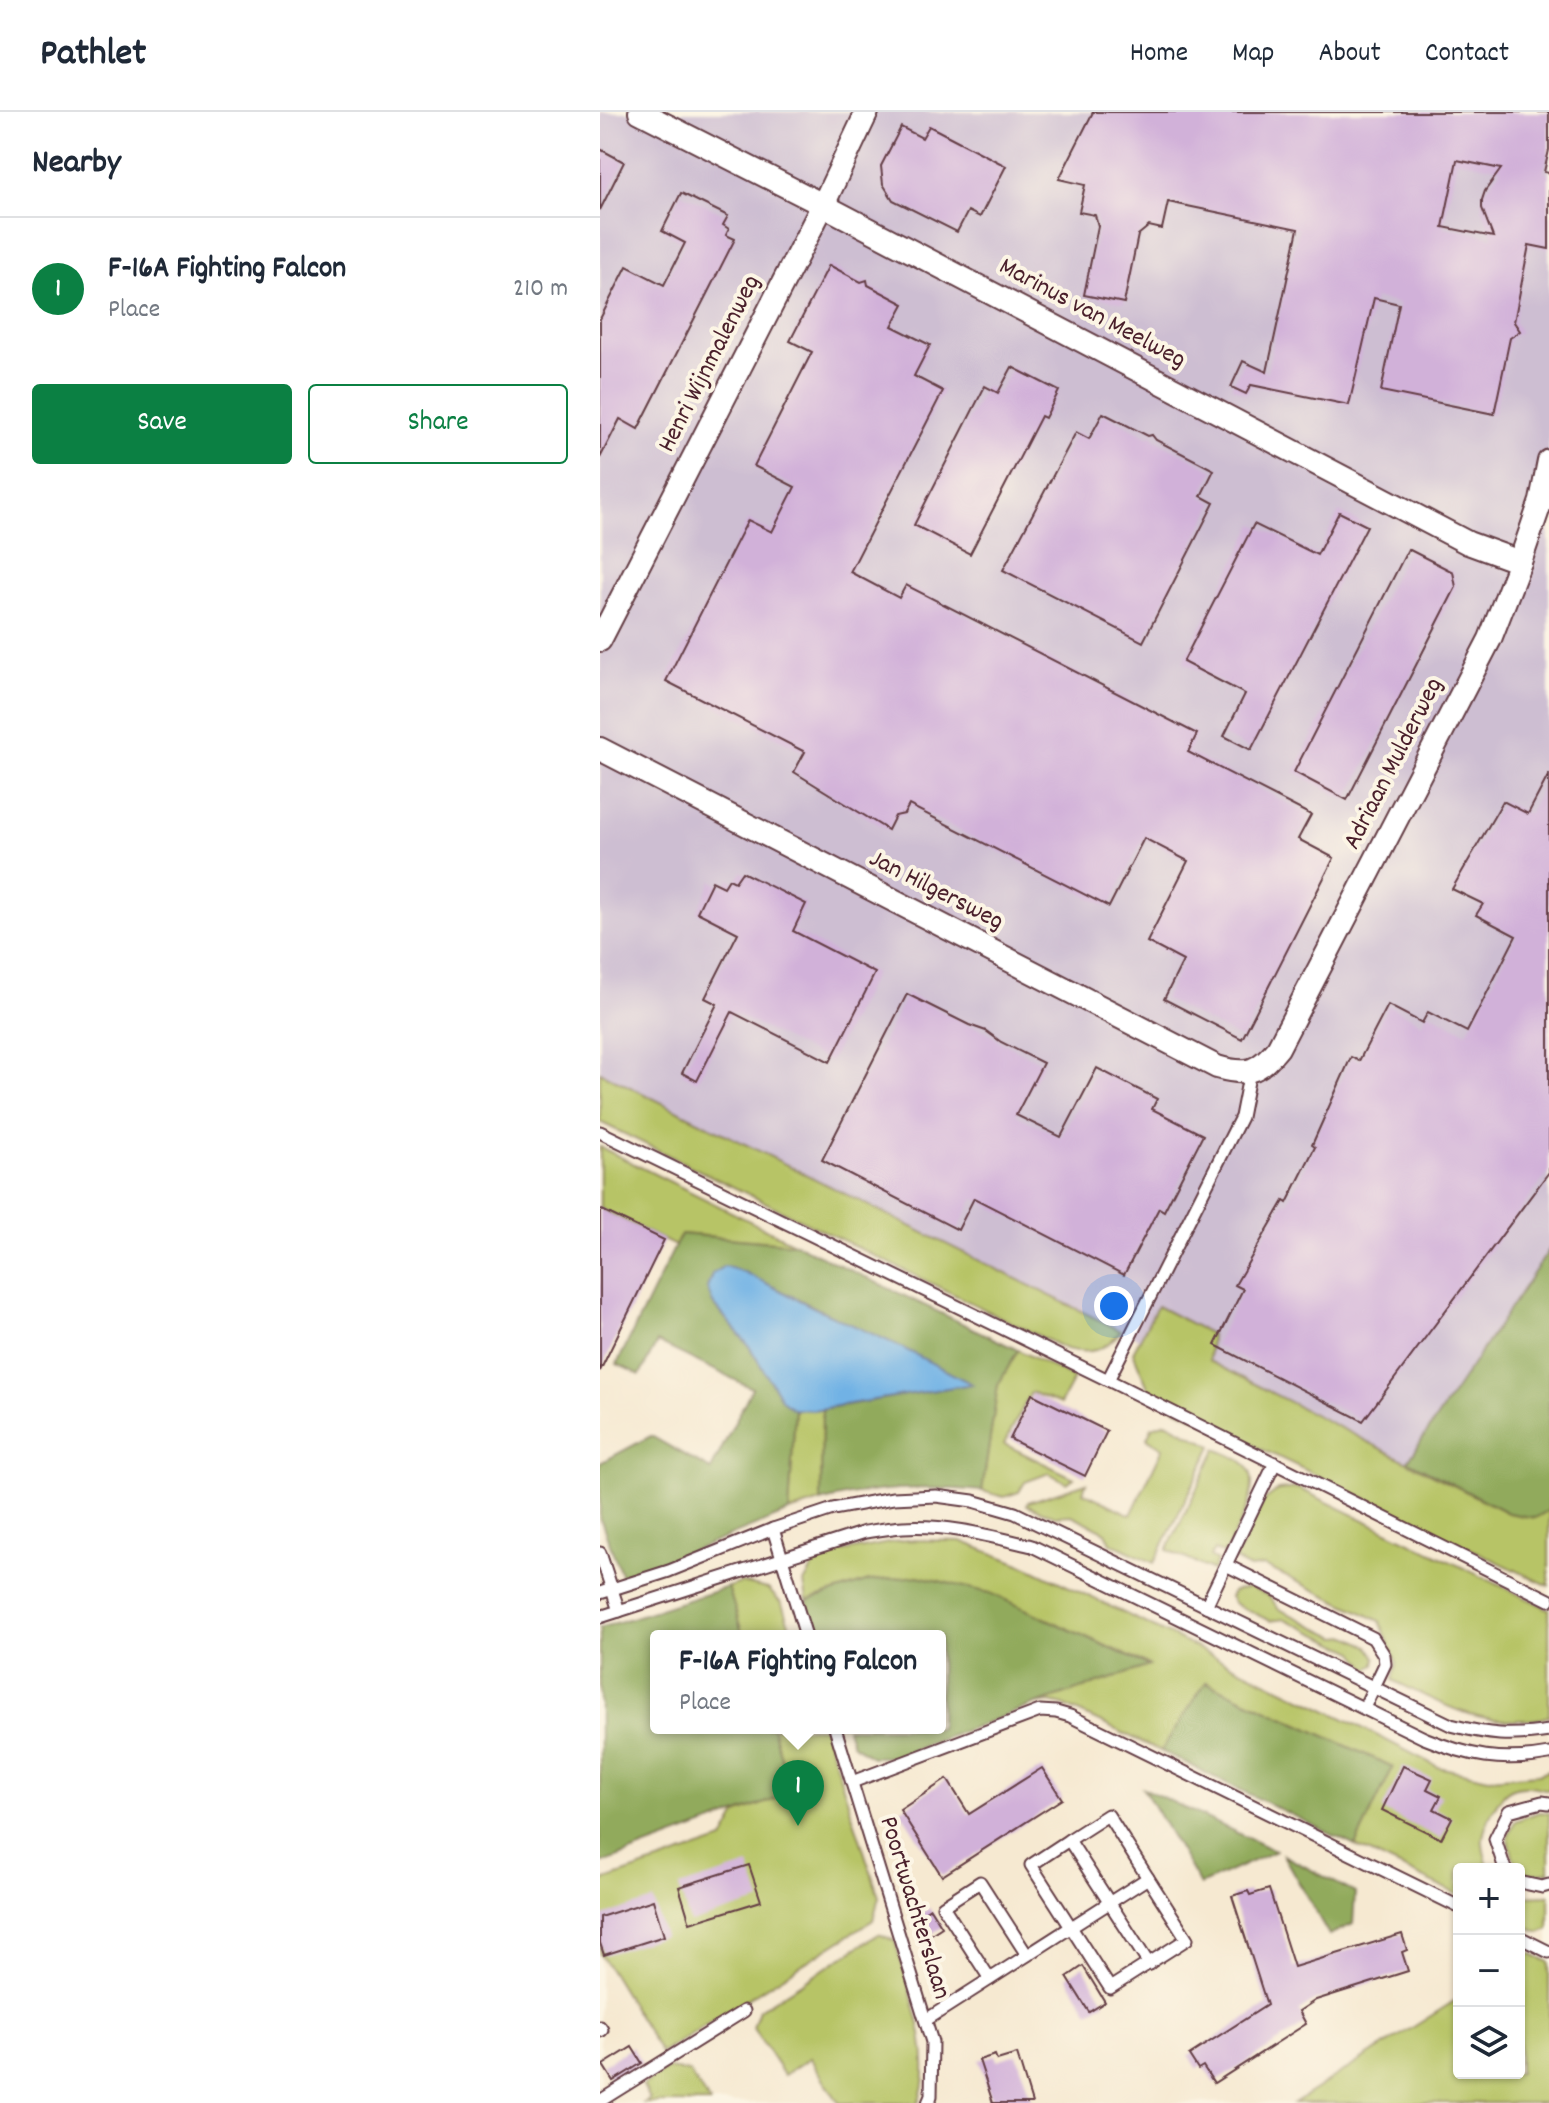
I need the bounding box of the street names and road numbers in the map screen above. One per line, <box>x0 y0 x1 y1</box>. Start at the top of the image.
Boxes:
street label: Marinus van Meelweg <box>992 249 1192 379</box>
street label: Henri Wijnmalenweg <box>649 269 771 459</box>
street label: Adriaan Mulderweg <box>1335 672 1453 856</box>
street label: Jan Hilgersweg <box>862 841 1010 941</box>
street label: Poortwachterslaan <box>869 1812 959 2004</box>

